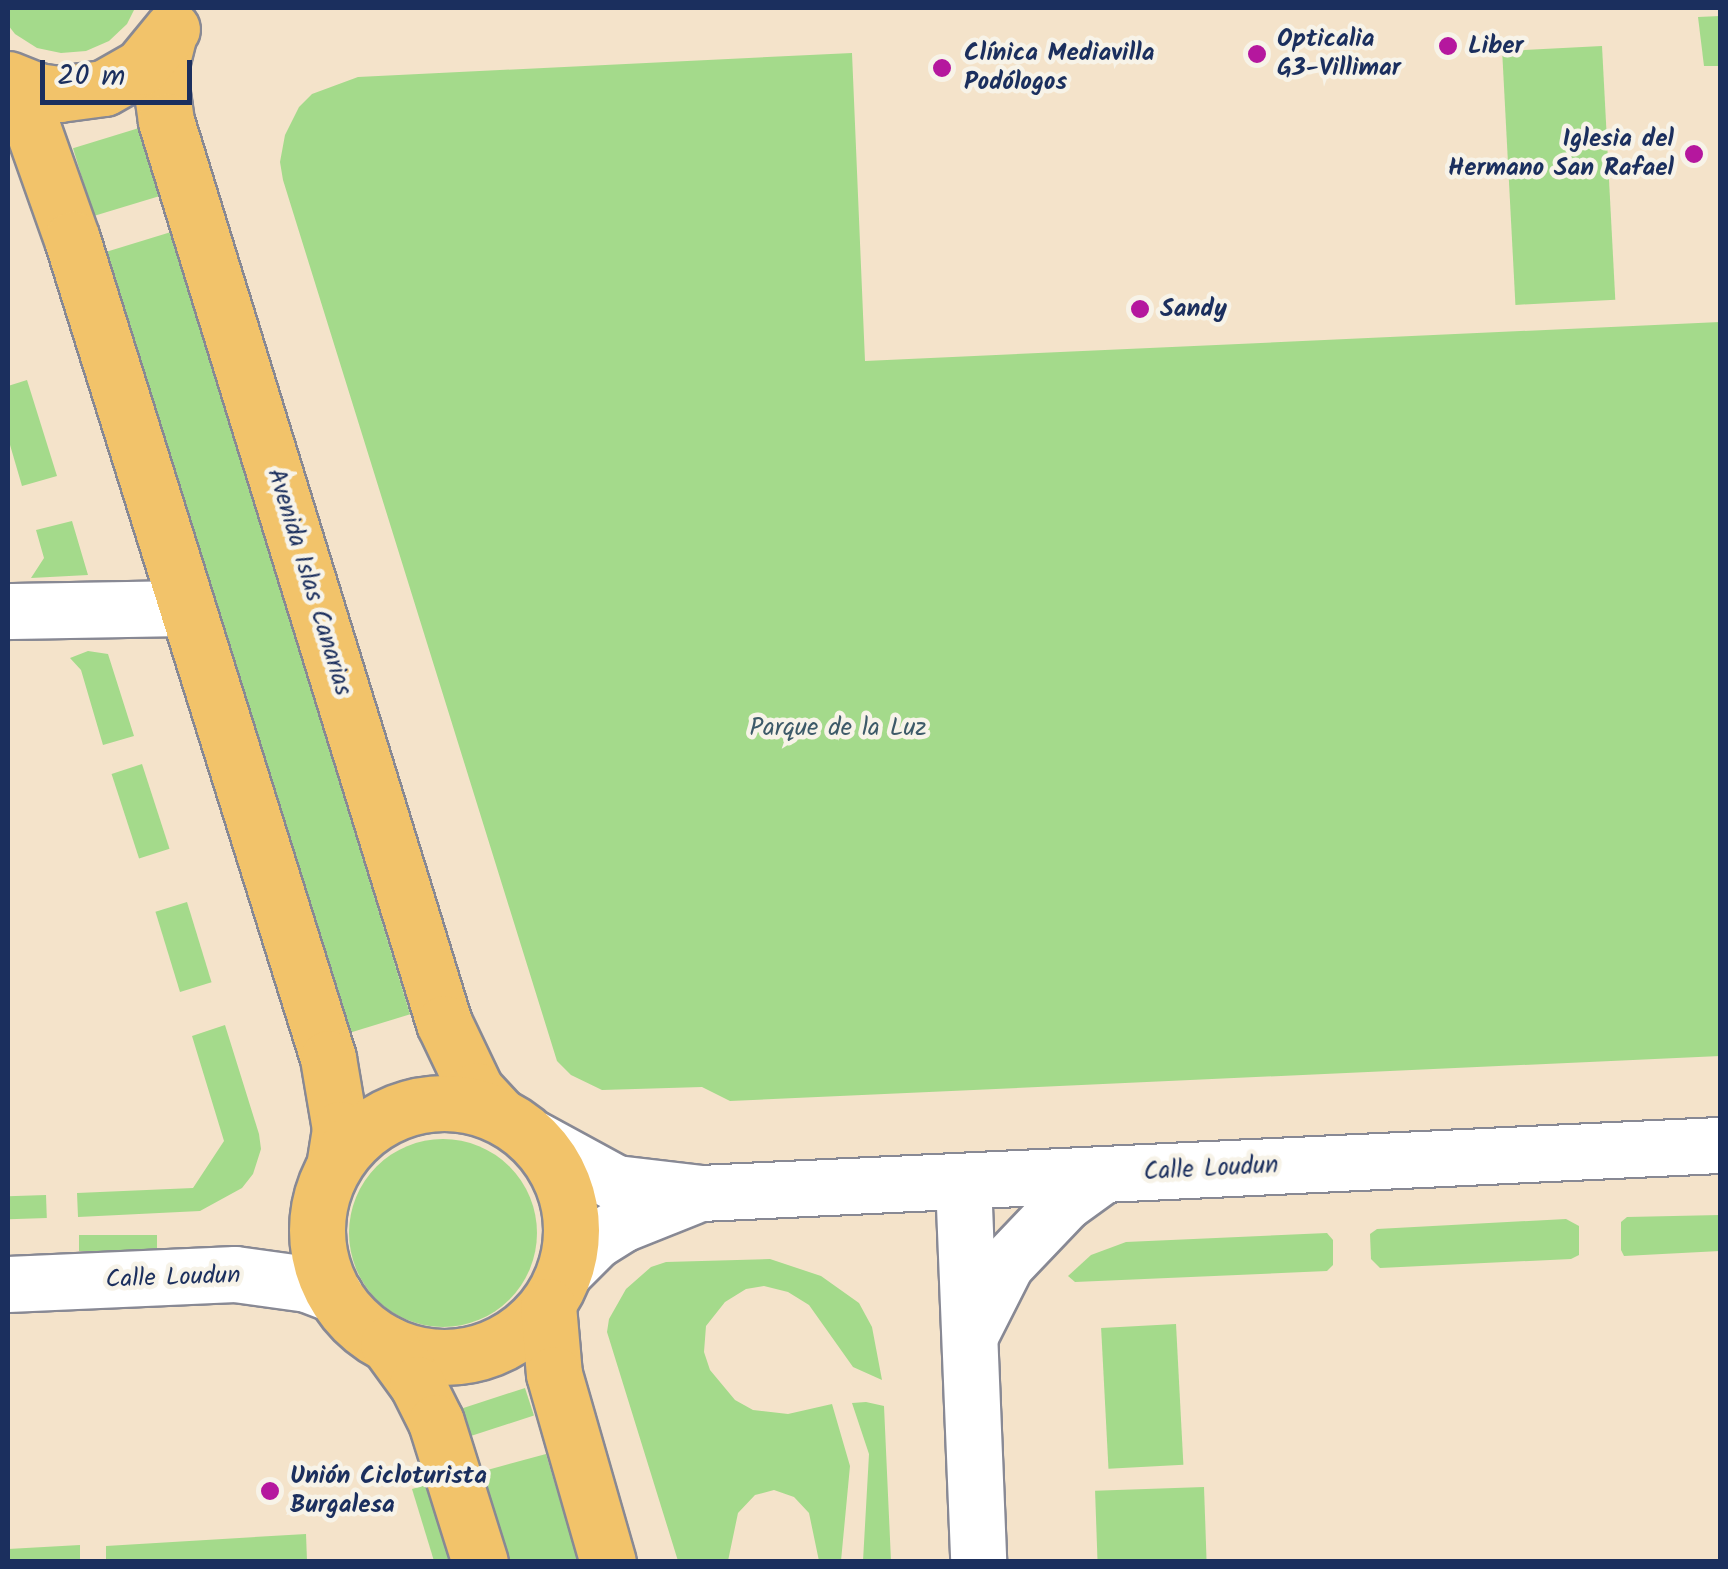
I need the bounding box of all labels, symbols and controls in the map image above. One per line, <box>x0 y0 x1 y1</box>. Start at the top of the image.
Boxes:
place label: Opticalia G3-Villimar <box>1277 25 1401 84</box>
place label: Liber <box>1468 31 1524 61</box>
marker: Liber <box>1437 35 1459 57</box>
place label: Clínica Mediavilla Podólogos <box>964 39 1154 98</box>
scale bar <box>45 40 198 102</box>
marker: Opticalia G3-Villimar <box>1246 43 1268 65</box>
text: 20 m <box>57 53 125 101</box>
marker: Clínica Mediavilla Podólogos <box>929 55 955 81</box>
place label: Iglesia del Hermano San Rafael <box>1448 125 1674 184</box>
marker: Iglesia del Hermano San Rafael <box>1683 143 1705 165</box>
place label: Sandy <box>1160 294 1227 324</box>
marker: Sandy <box>1129 298 1151 320</box>
street label: Avenida Islas Canarias <box>260 465 358 699</box>
park label: Parque de la Luz <box>749 713 927 743</box>
street label: Calle Loudun <box>1143 1150 1279 1188</box>
street label: Calle Loudun <box>105 1261 241 1295</box>
place label: Unión Cicloturista Burgalesa <box>290 1462 487 1521</box>
marker: Unión Cicloturista Burgalesa <box>259 1480 281 1502</box>

